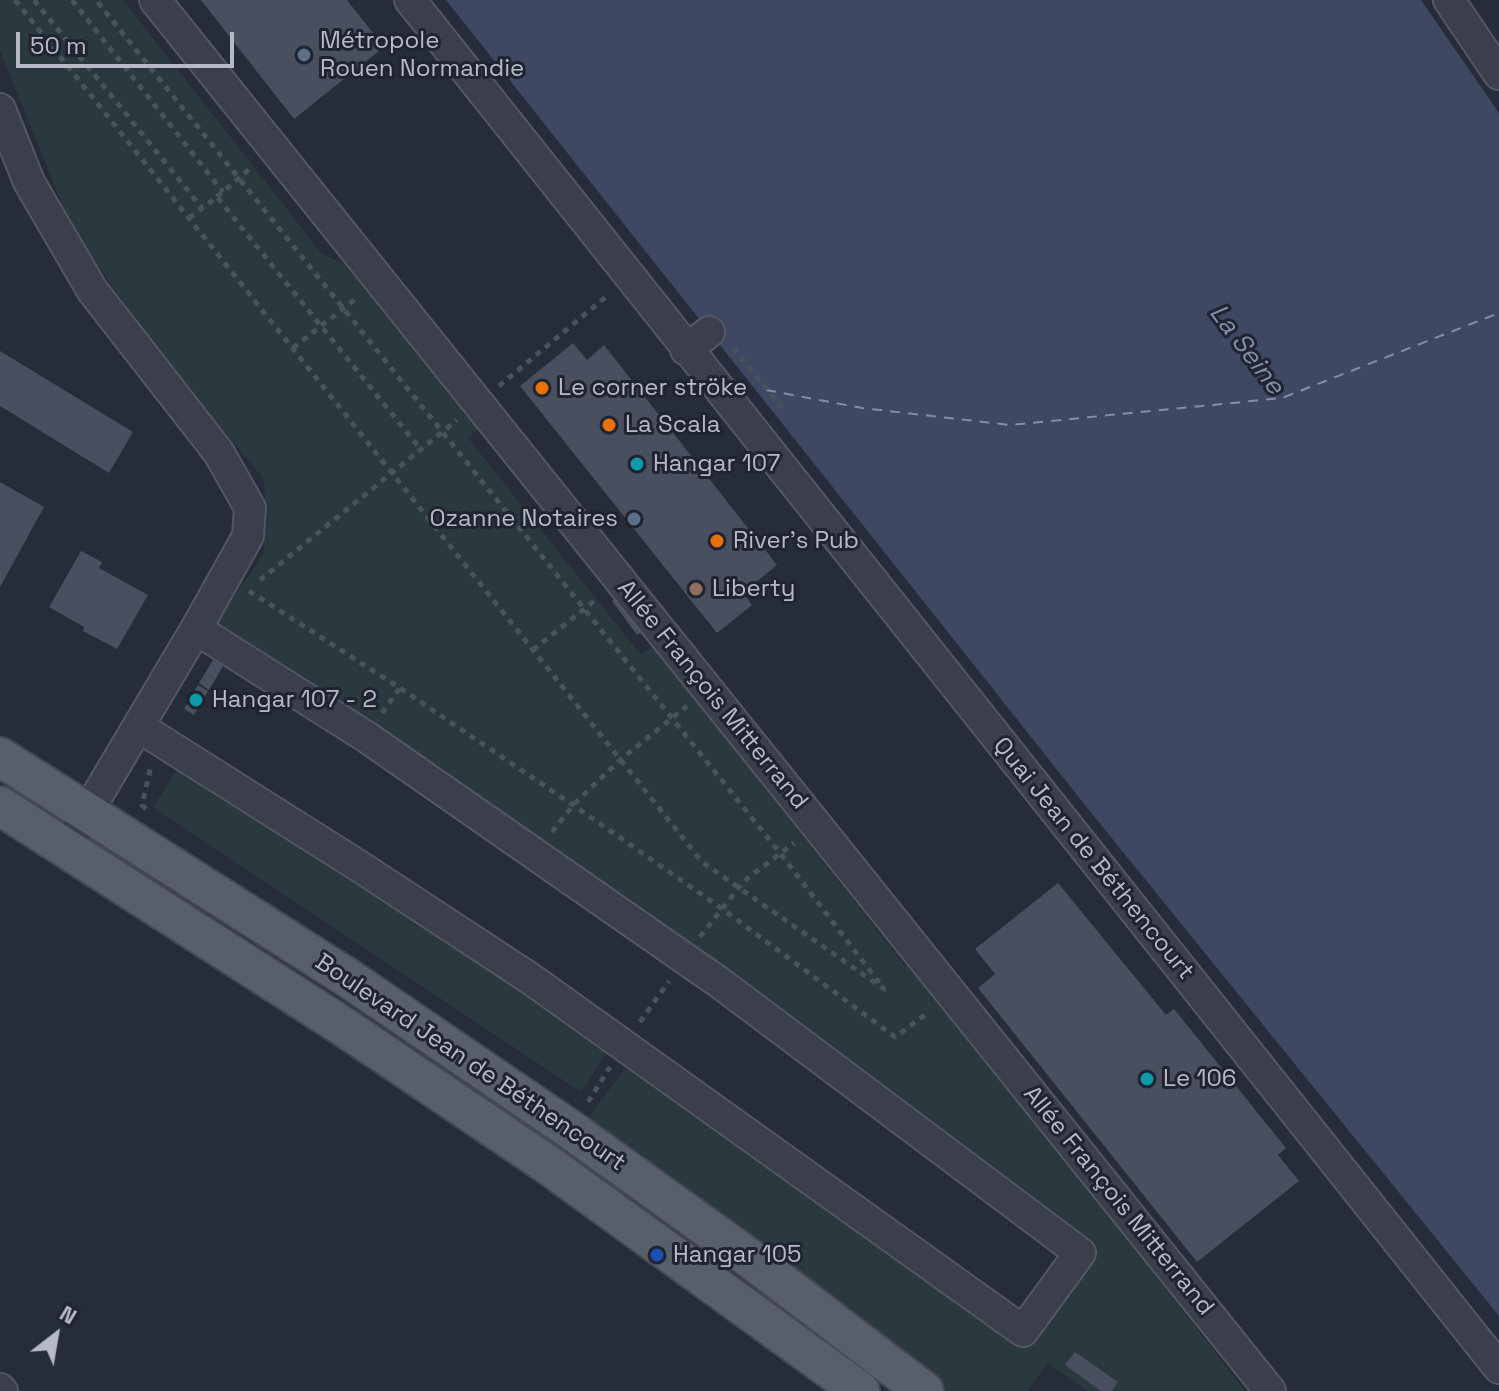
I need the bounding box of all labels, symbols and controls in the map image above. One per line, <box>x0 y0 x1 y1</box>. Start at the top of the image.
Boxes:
scale bar <box>20 16 238 66</box>
place label: Métropole Rouen Normandie <box>320 27 524 83</box>
text: 50 m <box>30 30 87 61</box>
marker: Métropole Rouen Normandie <box>295 46 313 64</box>
water label: La Seine <box>1202 299 1290 401</box>
place label: Le corner ströke <box>558 374 747 402</box>
marker: Le corner ströke <box>533 379 551 397</box>
place label: La Scala <box>625 411 721 439</box>
marker: La Scala <box>600 416 618 434</box>
place label: Hangar 107 <box>653 450 780 478</box>
marker: Hangar 107 <box>628 455 646 473</box>
place label: Ozanne Notaires <box>429 505 618 533</box>
marker: Ozanne Notaires <box>625 510 643 528</box>
place label: River's Pub <box>733 527 859 555</box>
marker: River's Pub <box>708 532 726 550</box>
street label: Allée François Mitterrand <box>611 575 813 815</box>
place label: Liberty <box>712 575 795 603</box>
marker: Liberty <box>687 580 705 598</box>
place label: Hangar 107 - 2 <box>212 686 377 714</box>
marker: Hangar 107 - 2 <box>187 691 205 709</box>
street label: Quai Jean de Béthencourt <box>986 732 1200 986</box>
street label: Boulevard Jean de Béthencourt <box>309 948 631 1178</box>
place label: Le 106 <box>1163 1065 1236 1093</box>
marker: Le 106 <box>1138 1070 1156 1088</box>
street label: Allée François Mitterrand <box>1017 1081 1219 1321</box>
place label: Hangar 105 <box>673 1241 801 1269</box>
marker: Hangar 105 <box>648 1246 666 1264</box>
north arrow <box>16 1295 96 1375</box>
text: N <box>55 1299 82 1330</box>

